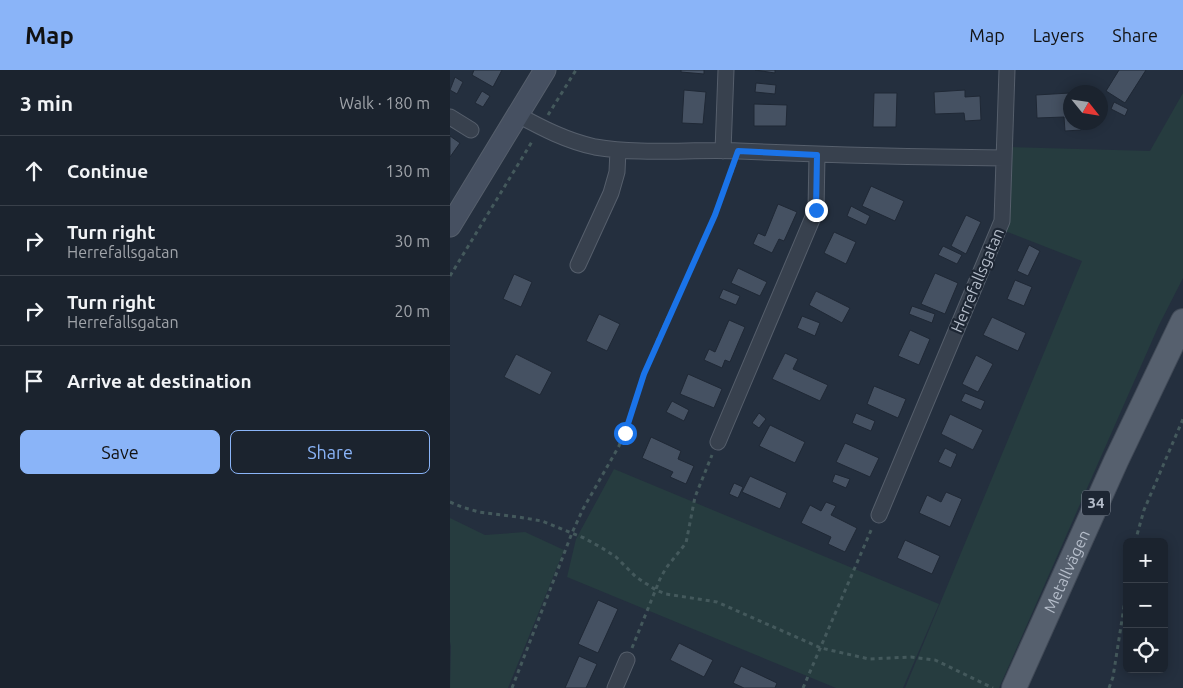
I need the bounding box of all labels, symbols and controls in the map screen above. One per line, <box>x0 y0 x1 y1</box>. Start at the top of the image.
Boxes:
text: Map <box>25 22 74 49</box>
text: Map <box>969 25 1005 45</box>
text: Layers <box>1033 25 1084 45</box>
text: Share <box>1112 25 1158 45</box>
north arrow <box>1063 85 1108 130</box>
text: 3 min <box>20 91 73 115</box>
text: Walk · 180 m <box>339 94 430 112</box>
icon: ahead <box>20 157 48 185</box>
text: Continue <box>67 160 148 182</box>
text: 130 m <box>385 162 430 180</box>
route end <box>805 199 828 222</box>
text: Turn right <box>67 221 155 243</box>
street label: Herrefallsgatan <box>947 225 1007 335</box>
icon: right <box>20 227 48 255</box>
text: 30 m <box>394 232 430 250</box>
text: Herrefallsgatan <box>67 243 179 261</box>
text: Turn right <box>67 291 155 313</box>
icon: right <box>20 297 48 325</box>
text: 20 m <box>394 302 430 320</box>
text: Herrefallsgatan <box>67 313 179 331</box>
icon: arrive <box>20 367 48 395</box>
text: Arrive at destination <box>67 370 252 392</box>
route start <box>614 422 637 445</box>
button: Save <box>20 430 220 474</box>
button: Share <box>230 430 430 474</box>
road number: 34 <box>1082 490 1110 516</box>
street label: Metallvägen <box>1040 527 1093 615</box>
map controls <box>1123 538 1168 673</box>
button: + <box>1123 538 1168 583</box>
button: − <box>1123 583 1168 628</box>
button: locate <box>1123 628 1168 673</box>

